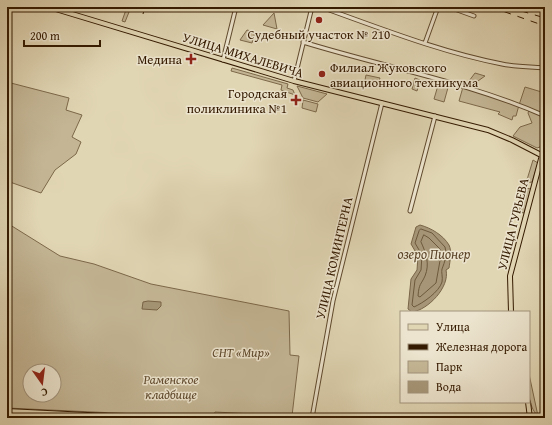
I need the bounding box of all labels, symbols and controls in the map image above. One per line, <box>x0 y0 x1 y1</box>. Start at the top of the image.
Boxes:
marker: Судебный участок № 210 <box>314 15 324 25</box>
scale bar <box>24 22 100 48</box>
place label: Судебный участок № 210 <box>248 25 390 44</box>
text: 200 m <box>30 27 60 44</box>
street label: УЛИЦА МИХАЛЕВИЧА <box>180 28 306 83</box>
place label: Медина <box>137 50 183 69</box>
marker: Медина <box>185 53 197 65</box>
place label: Филиал Жуковского авиационного техникума <box>330 58 479 92</box>
marker: Филиал Жуковского авиационного техникума <box>317 69 327 79</box>
place label: Городская поликлиника №1 <box>187 84 287 118</box>
marker: Городская поликлиника №1 <box>290 94 302 106</box>
street label: УЛИЦА ГУРЬЕВА <box>492 176 534 272</box>
street label: УЛИЦА КОМИНТЕРНА <box>311 195 357 321</box>
water label: озеро Пионер <box>397 244 471 264</box>
legend <box>400 311 530 403</box>
text: Улица <box>436 318 470 335</box>
text: Железная дорога <box>435 338 527 355</box>
park label: СНТ «Мир» <box>212 343 270 362</box>
text: Парк <box>436 358 463 375</box>
north arrow <box>22 363 62 403</box>
park label: Раменское кладбище <box>142 370 199 404</box>
text: Вода <box>436 378 461 395</box>
text: С <box>39 384 49 401</box>

